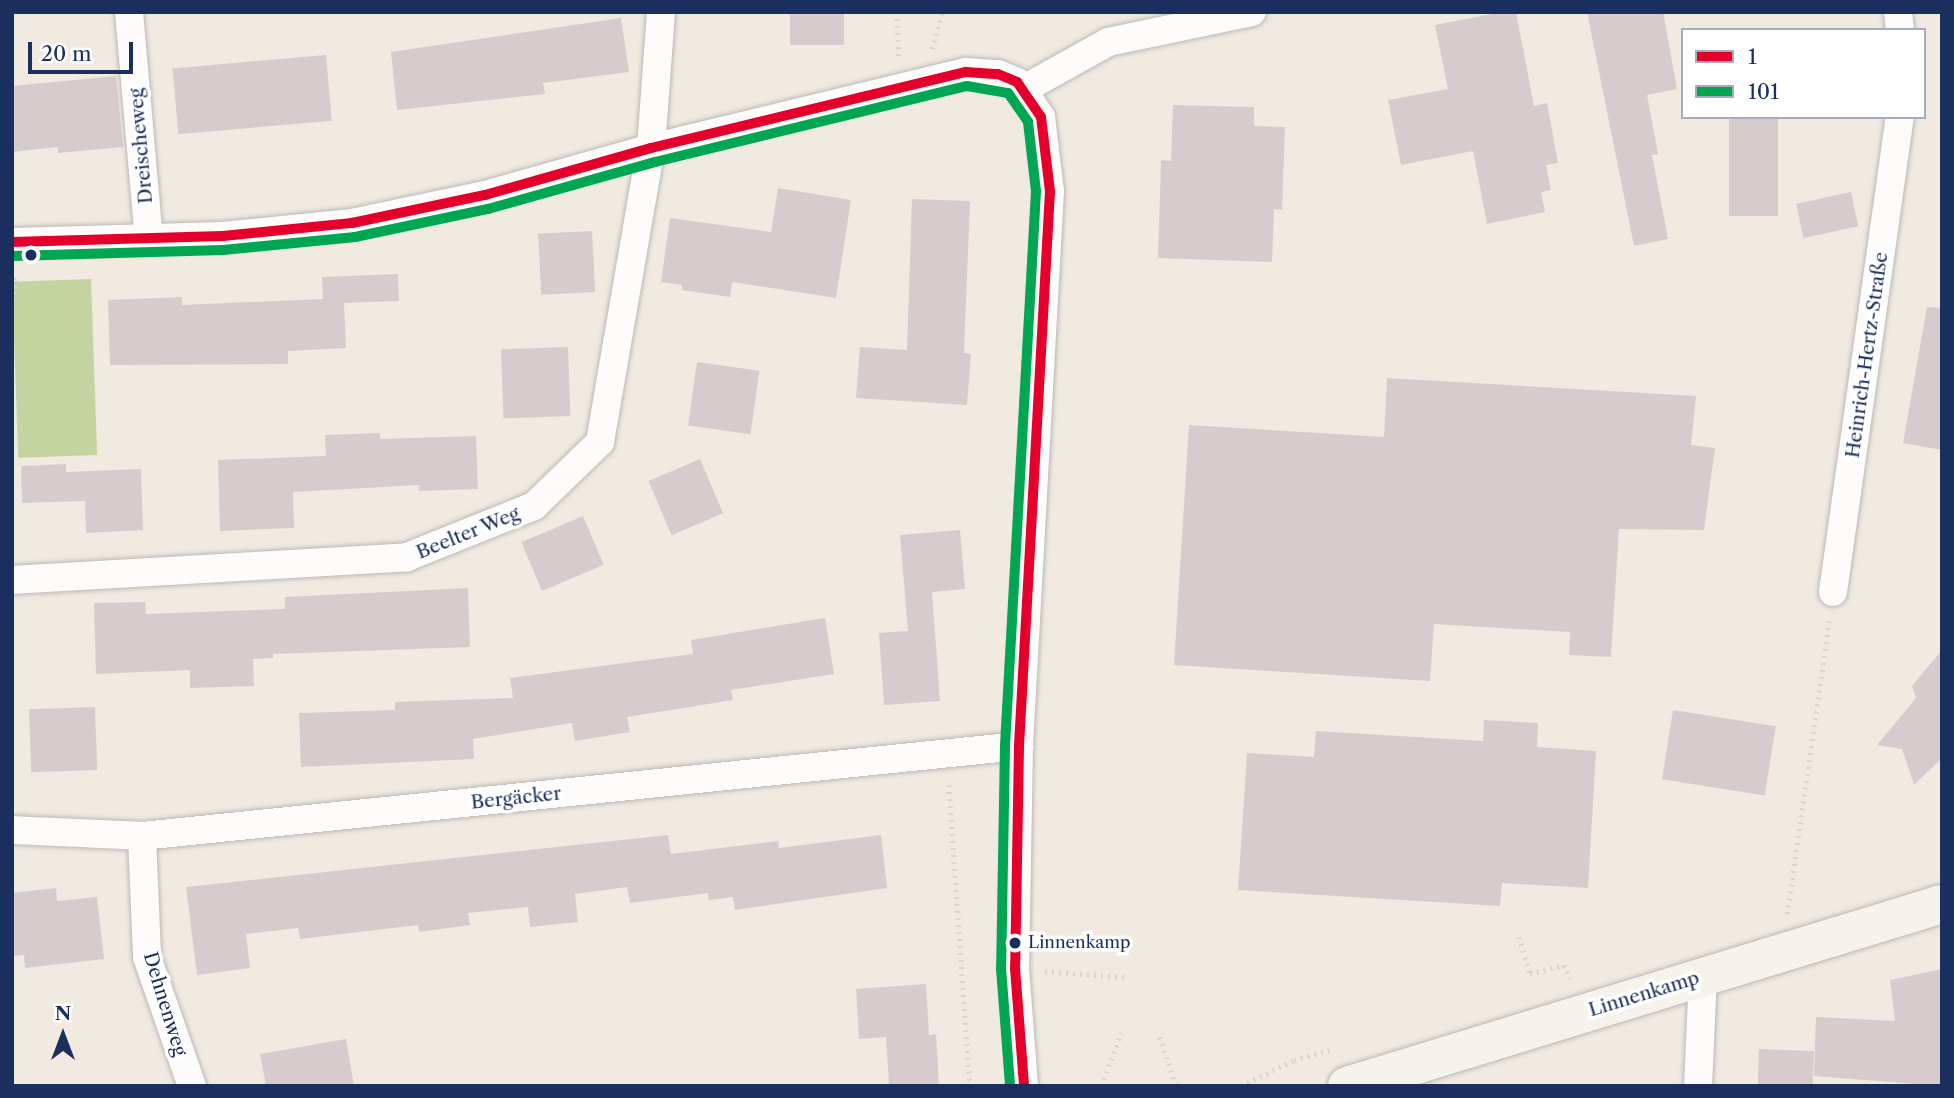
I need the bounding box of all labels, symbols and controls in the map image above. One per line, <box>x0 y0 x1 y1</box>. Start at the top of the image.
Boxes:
scale bar <box>32 28 136 72</box>
legend <box>1681 28 1926 119</box>
text: 20 m <box>41 41 92 66</box>
text: 1 <box>1748 44 1757 69</box>
text: 101 <box>1748 79 1779 104</box>
street label: Dreischeweg <box>125 87 157 205</box>
unlabelled marker <box>24 248 38 262</box>
street label: Heinrich-Hertz-Straße <box>1841 250 1893 460</box>
street label: Beelter Weg <box>413 502 523 564</box>
street label: Bergäcker <box>470 782 562 814</box>
place label: Linnenkamp <box>1028 933 1131 953</box>
marker: Linnenkamp <box>1008 936 1022 950</box>
street label: Dehnenweg <box>138 949 192 1059</box>
street label: Linnenkamp <box>1586 966 1702 1022</box>
north arrow <box>28 1000 98 1070</box>
text: N <box>55 1002 71 1025</box>

